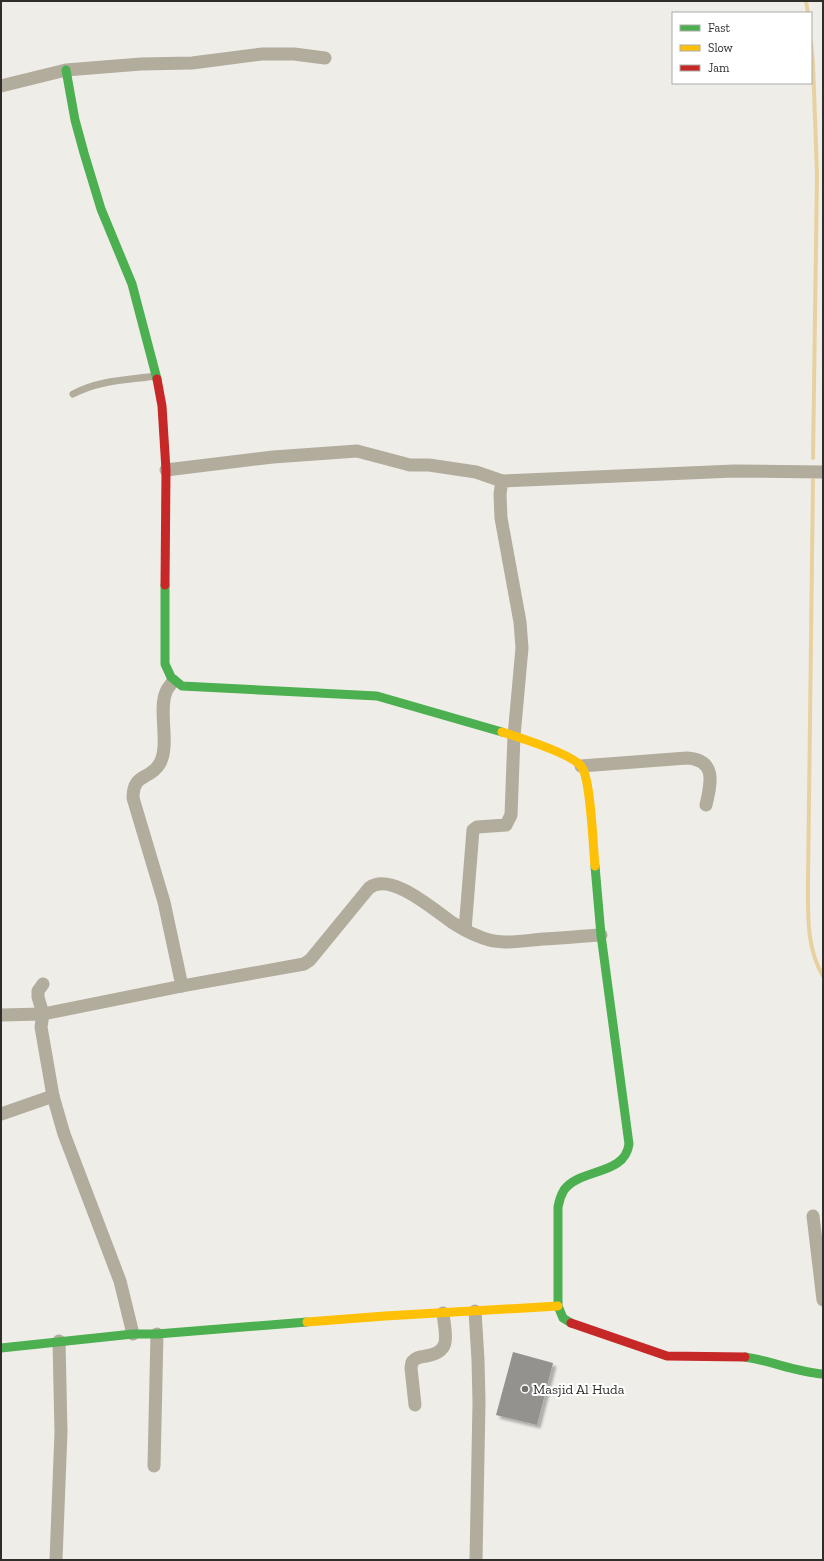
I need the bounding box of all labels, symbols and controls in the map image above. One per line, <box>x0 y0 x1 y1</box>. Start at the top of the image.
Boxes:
legend <box>672 12 812 84</box>
text: Fast <box>708 21 731 35</box>
text: Slow <box>708 41 734 55</box>
text: Jam <box>708 61 730 75</box>
place label: Masjid Al Huda <box>533 1381 625 1398</box>
marker: Masjid Al Huda <box>520 1384 530 1394</box>

